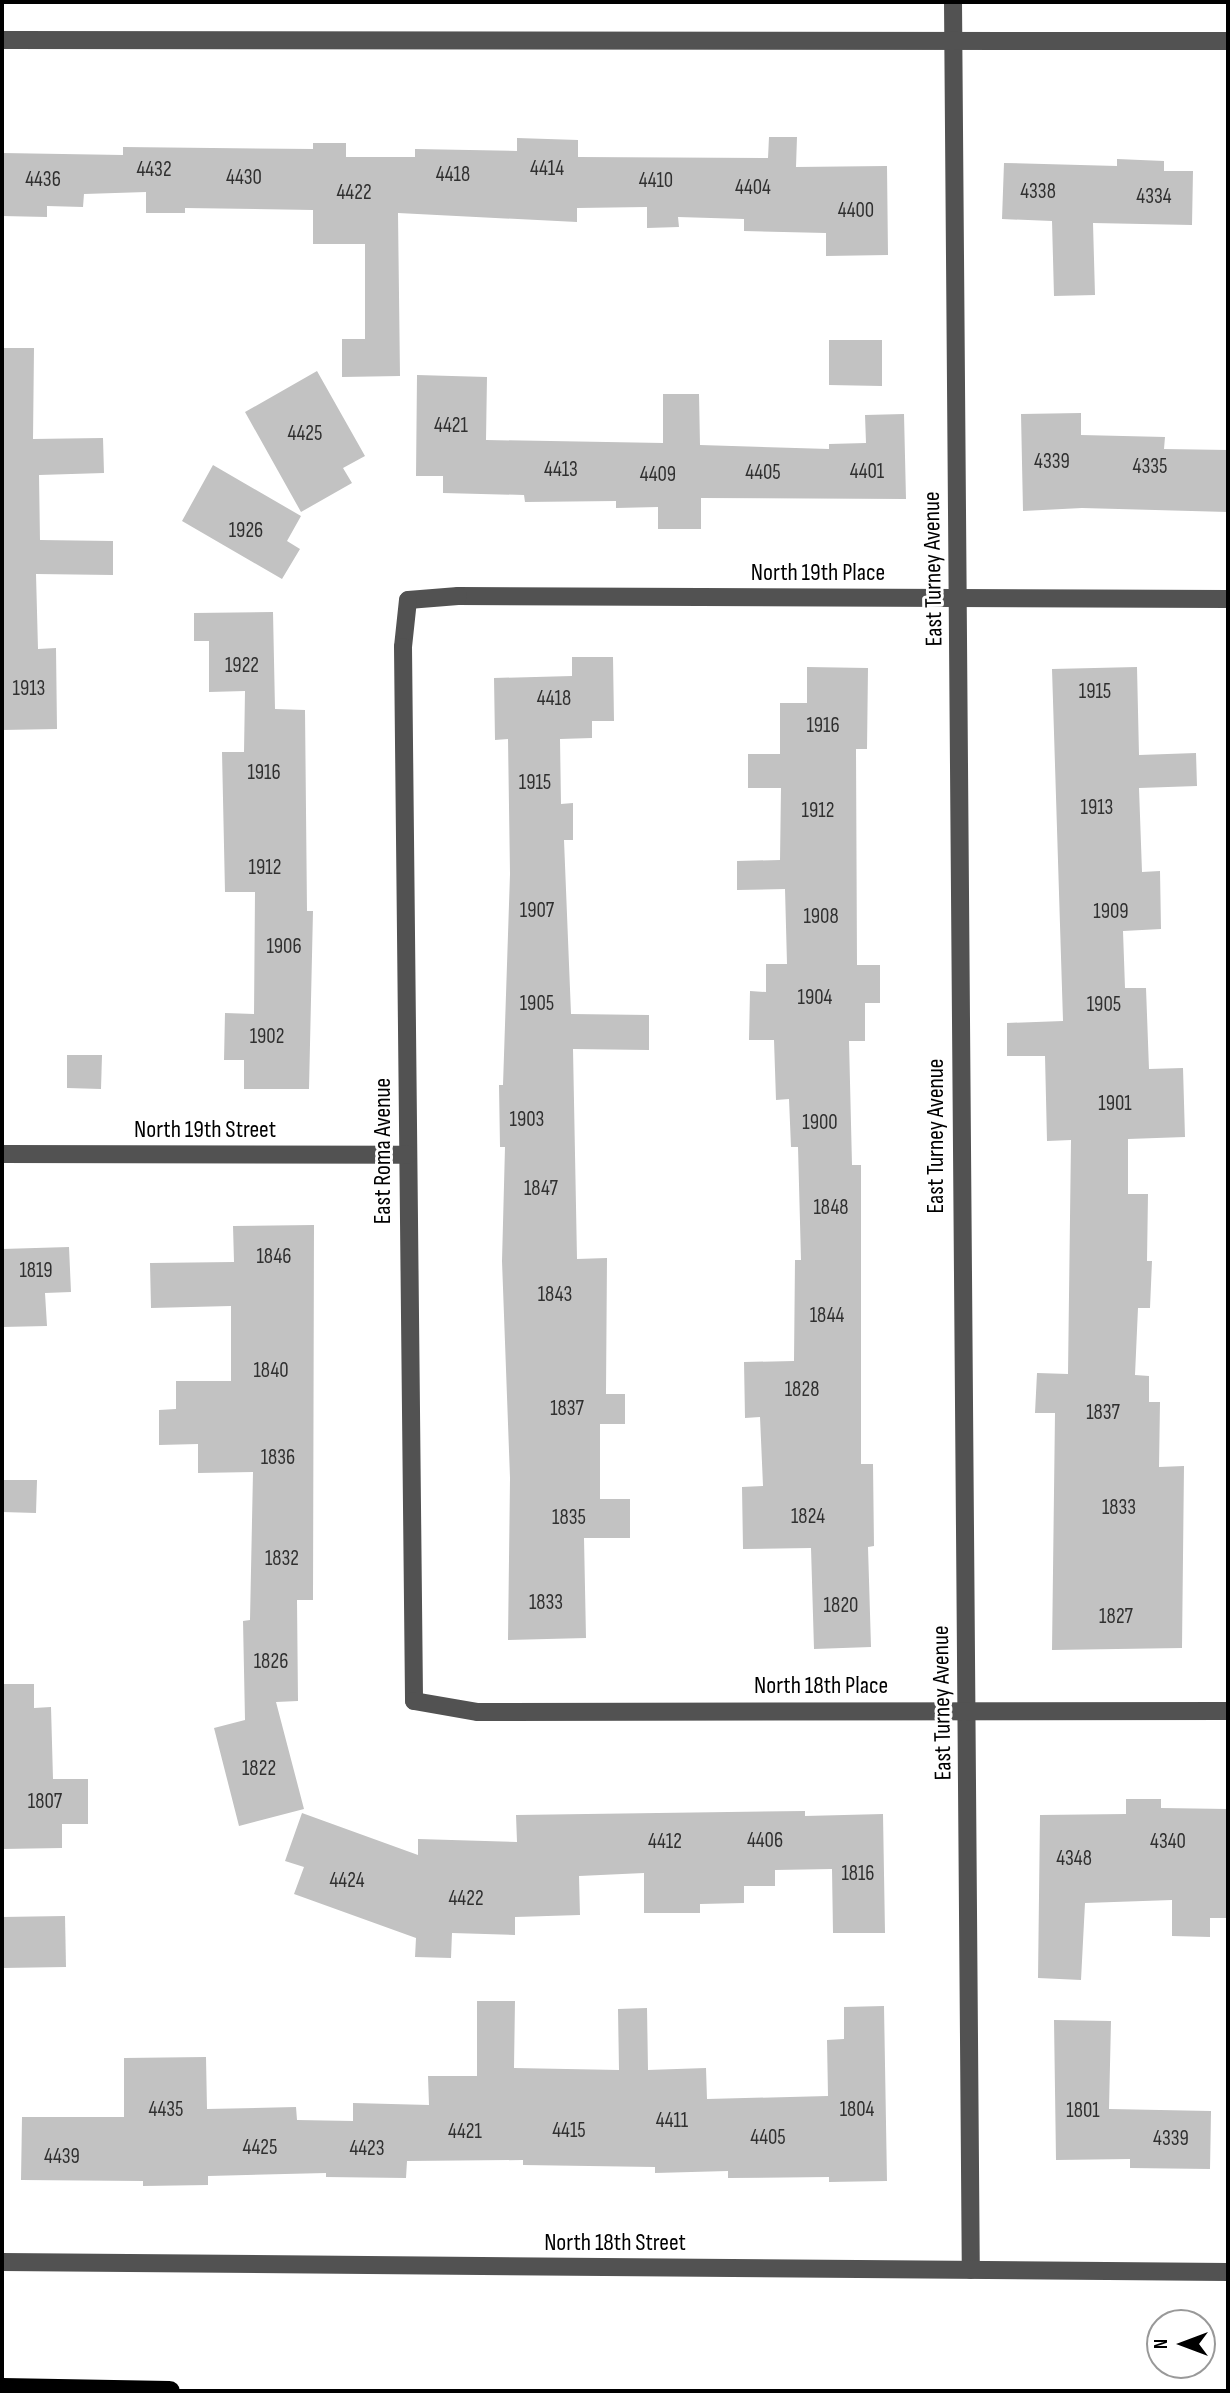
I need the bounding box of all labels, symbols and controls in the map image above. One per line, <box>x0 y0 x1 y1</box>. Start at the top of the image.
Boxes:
house number: 4414 <box>530 156 564 182</box>
house number: 4432 <box>136 157 172 183</box>
house number: 4418 <box>436 162 470 188</box>
house number: 4430 <box>226 165 262 191</box>
house number: 4436 <box>25 167 61 193</box>
house number: 4410 <box>639 168 673 194</box>
house number: 4404 <box>735 175 771 201</box>
house number: 4338 <box>1020 179 1056 205</box>
house number: 4422 <box>336 180 372 206</box>
house number: 4334 <box>1136 184 1172 210</box>
house number: 4400 <box>838 198 874 224</box>
house number: 4421 <box>434 413 468 439</box>
house number: 4425 <box>288 421 322 447</box>
house number: 4339 <box>1034 449 1070 475</box>
house number: 4335 <box>1133 454 1167 480</box>
house number: 4413 <box>544 457 578 483</box>
house number: 4401 <box>850 459 884 485</box>
house number: 4405 <box>745 460 781 486</box>
house number: 4409 <box>640 462 676 488</box>
street label: East Turney Avenue <box>917 491 949 647</box>
house number: 1926 <box>229 518 263 544</box>
street label: North 19th Place <box>751 559 885 587</box>
house number: 1922 <box>225 653 259 679</box>
house number: 1913 <box>13 676 45 702</box>
house number: 1915 <box>1079 679 1111 705</box>
house number: 4418 <box>537 686 571 712</box>
house number: 1916 <box>806 713 840 739</box>
house number: 1916 <box>247 760 281 786</box>
house number: 1915 <box>519 770 551 796</box>
house number: 1913 <box>1081 795 1113 821</box>
house number: 1912 <box>802 798 834 824</box>
house number: 1912 <box>249 855 281 881</box>
house number: 1907 <box>520 898 554 924</box>
house number: 1909 <box>1093 899 1129 925</box>
house number: 1908 <box>803 904 839 930</box>
house number: 1906 <box>266 934 302 960</box>
house number: 1904 <box>798 985 832 1011</box>
house number: 1905 <box>520 991 554 1017</box>
house number: 1905 <box>1087 992 1121 1018</box>
house number: 1902 <box>250 1024 284 1050</box>
street label: East Turney Avenue <box>922 1059 950 1213</box>
street label: East Roma Avenue <box>369 1078 397 1224</box>
house number: 1901 <box>1098 1091 1132 1117</box>
house number: 1903 <box>510 1107 544 1133</box>
house number: 1900 <box>802 1110 838 1136</box>
street label: North 19th Street <box>134 1116 276 1144</box>
house number: 1847 <box>524 1176 558 1202</box>
house number: 1848 <box>813 1195 849 1221</box>
house number: 1846 <box>257 1244 291 1270</box>
house number: 1819 <box>19 1258 53 1284</box>
house number: 1843 <box>538 1282 572 1308</box>
house number: 1844 <box>810 1303 844 1329</box>
house number: 1840 <box>253 1358 289 1384</box>
house number: 1828 <box>785 1377 819 1403</box>
house number: 1837 <box>550 1396 584 1422</box>
house number: 1837 <box>1086 1400 1120 1426</box>
house number: 1836 <box>261 1445 295 1471</box>
house number: 1833 <box>1102 1495 1136 1521</box>
house number: 1824 <box>791 1504 825 1530</box>
house number: 1835 <box>552 1505 586 1531</box>
house number: 1832 <box>265 1546 299 1572</box>
house number: 1833 <box>529 1590 563 1616</box>
house number: 1820 <box>824 1593 858 1619</box>
house number: 1827 <box>1099 1604 1133 1630</box>
street label: East Turney Avenue <box>926 1625 958 1781</box>
house number: 1826 <box>254 1649 288 1675</box>
street label: North 18th Place <box>754 1672 888 1700</box>
house number: 1822 <box>242 1756 276 1782</box>
house number: 1807 <box>28 1789 62 1815</box>
house number: 4406 <box>747 1828 783 1854</box>
house number: 4412 <box>648 1829 682 1855</box>
house number: 4340 <box>1150 1829 1186 1855</box>
house number: 4348 <box>1056 1846 1092 1872</box>
house number: 1816 <box>841 1861 875 1887</box>
house number: 4424 <box>329 1868 365 1894</box>
house number: 4422 <box>448 1886 484 1912</box>
house number: 4435 <box>149 2097 183 2123</box>
house number: 1804 <box>840 2097 874 2123</box>
house number: 1801 <box>1066 2098 1100 2124</box>
house number: 4411 <box>656 2108 688 2134</box>
house number: 4415 <box>552 2118 586 2144</box>
house number: 4421 <box>448 2119 482 2145</box>
house number: 4405 <box>750 2125 786 2151</box>
house number: 4339 <box>1153 2126 1189 2152</box>
house number: 4425 <box>243 2135 277 2161</box>
house number: 4423 <box>349 2136 385 2162</box>
house number: 4439 <box>44 2144 80 2170</box>
street label: North 18th Street <box>544 2229 686 2257</box>
north arrow <box>1146 2309 1216 2379</box>
text: N <box>1150 2339 1173 2349</box>

